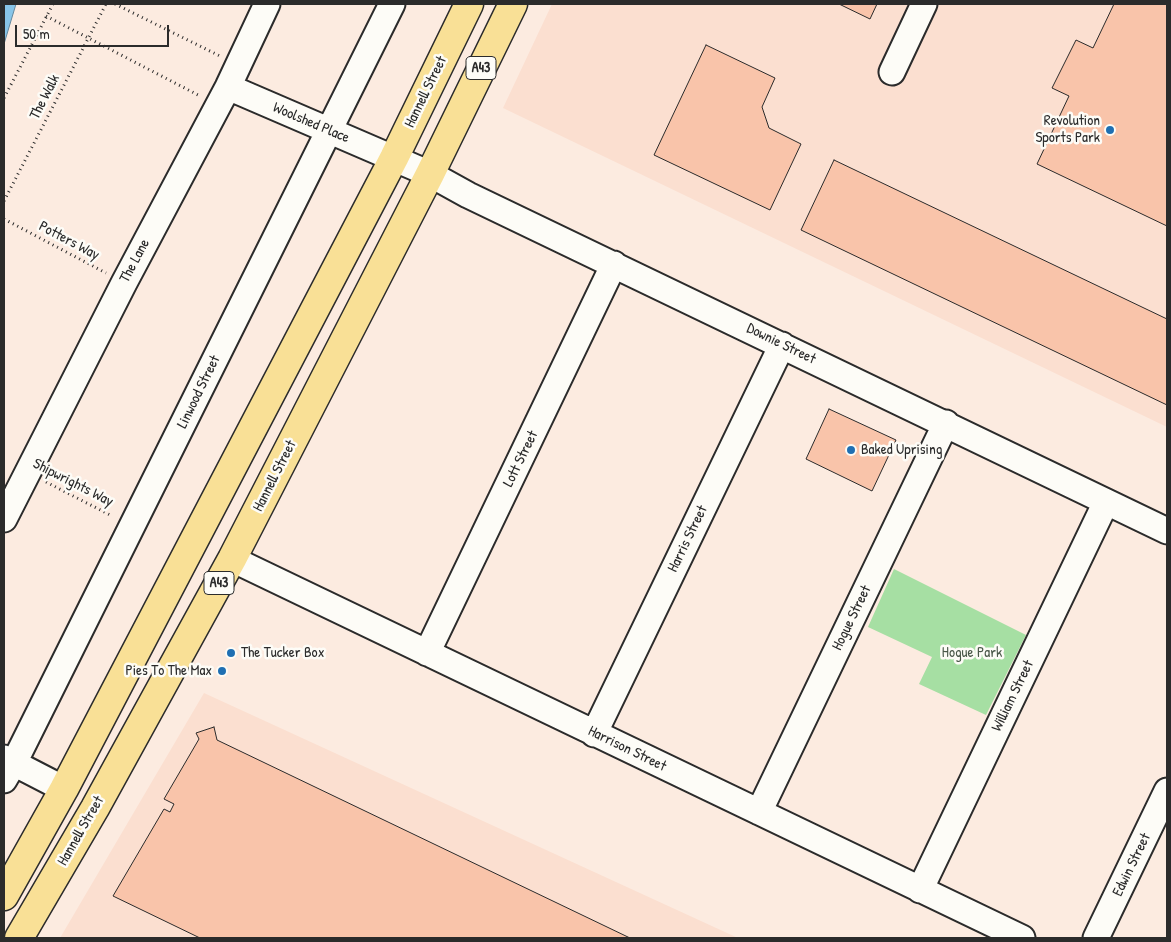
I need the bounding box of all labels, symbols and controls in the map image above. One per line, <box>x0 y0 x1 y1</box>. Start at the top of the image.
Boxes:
scale bar <box>18 15 171 47</box>
text: 50 m <box>23 23 50 44</box>
street label: Hannell Street <box>401 53 451 131</box>
road number: A43 <box>466 56 496 80</box>
street label: The Walk <box>26 71 64 123</box>
street label: Woolshed Place <box>270 99 352 147</box>
place label: Revolution Sports Park <box>1035 112 1100 147</box>
marker: Revolution Sports Park <box>1104 124 1116 136</box>
street label: Potters Way <box>36 218 102 264</box>
street label: The Lane <box>116 236 154 286</box>
street label: Downie Street <box>744 320 818 368</box>
street label: Linwood Street <box>174 353 224 431</box>
street label: Lott Street <box>500 428 542 490</box>
street label: Hannell Street <box>249 437 301 515</box>
place label: Baked Uprising <box>861 441 942 459</box>
marker: Baked Uprising <box>845 444 857 456</box>
street label: Shipwrights Way <box>30 455 116 511</box>
street label: Harris Street <box>664 503 712 575</box>
road number: A43 <box>204 572 234 594</box>
street label: Hogue Street <box>829 583 875 653</box>
place label: The Tucker Box <box>241 644 324 662</box>
park label: Hogue Park <box>942 644 1002 662</box>
marker: The Tucker Box <box>225 647 237 659</box>
street label: William Street <box>988 658 1038 734</box>
place label: Pies To The Max <box>125 662 212 680</box>
marker: Pies To The Max <box>216 665 228 677</box>
street label: Harrison Street <box>585 722 669 776</box>
street label: Hannell Street <box>54 793 108 869</box>
street label: Edwin Street <box>1109 831 1155 899</box>

